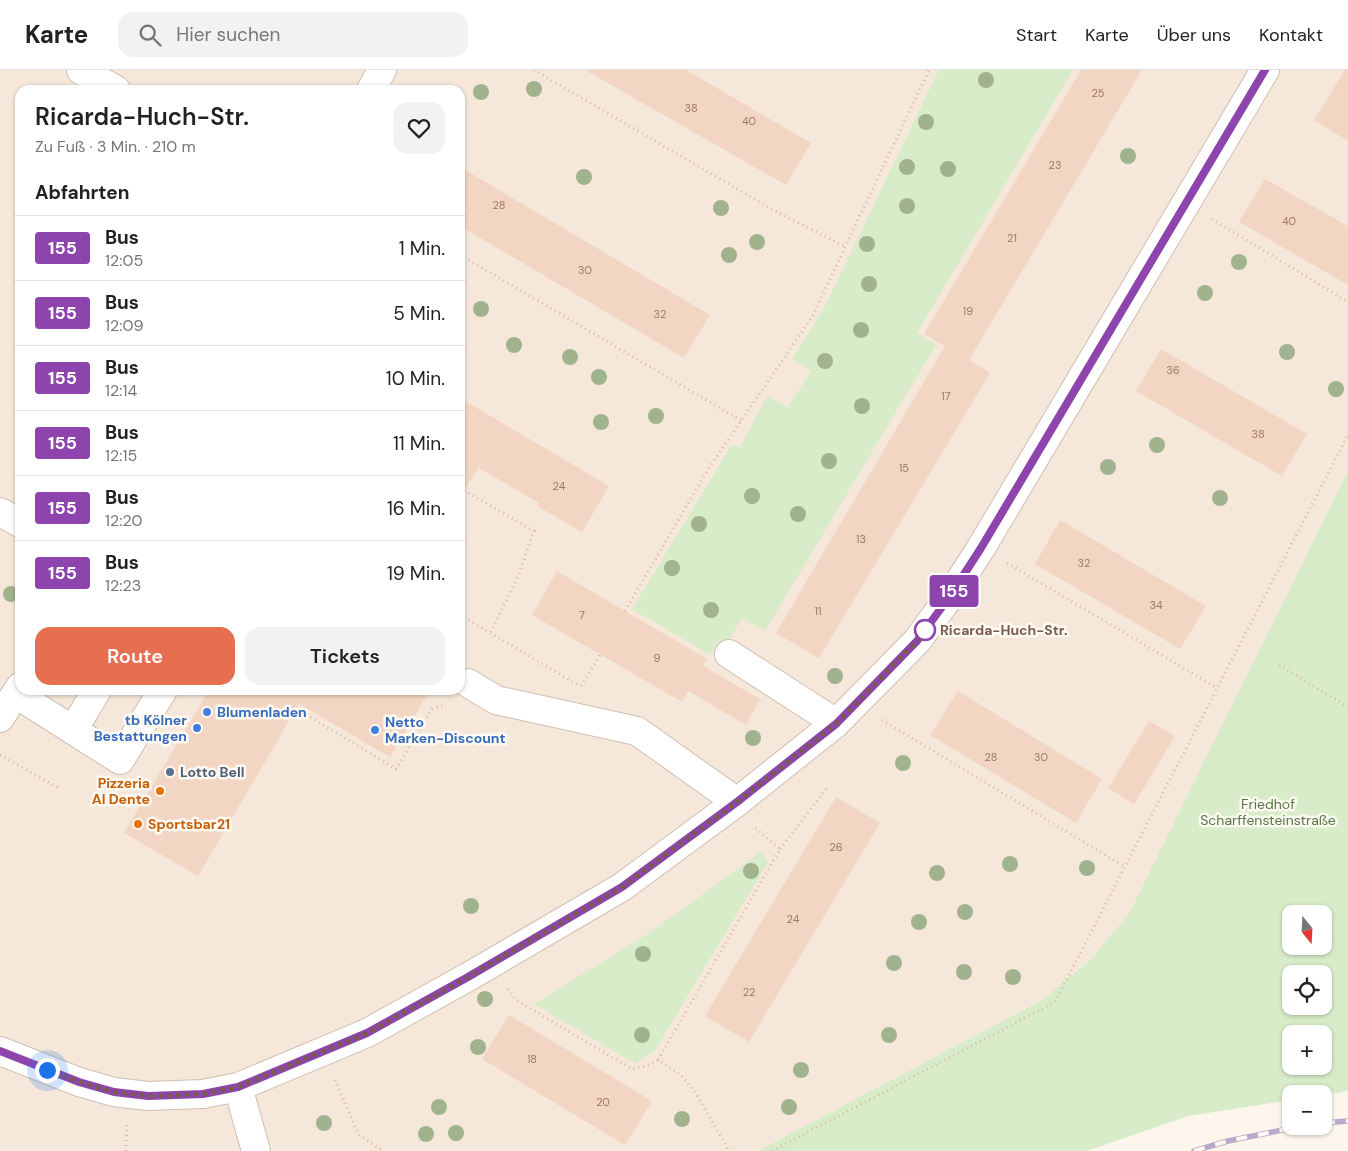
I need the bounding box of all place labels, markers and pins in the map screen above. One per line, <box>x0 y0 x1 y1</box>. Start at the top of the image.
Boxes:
marker: Ricarda-Huch-Str. <box>914 619 936 641</box>
place label: Ricarda-Huch-Str. <box>940 621 1067 639</box>
place label: Blumenladen <box>217 703 307 721</box>
marker: Blumenladen <box>201 706 213 718</box>
place label: tb Kölner Bestattungen <box>94 711 187 745</box>
place label: Netto Marken-Discount <box>385 713 506 747</box>
marker: tb Kölner Bestattungen <box>191 722 203 734</box>
marker: Netto Marken-Discount <box>369 724 381 736</box>
place label: Lotto Bell <box>180 763 244 781</box>
marker: Lotto Bell <box>164 766 176 778</box>
place label: Pizzeria Al Dente <box>92 774 150 808</box>
marker: Pizzeria Al Dente <box>154 785 166 797</box>
place label: Sportsbar21 <box>148 815 230 833</box>
marker: Sportsbar21 <box>132 818 144 830</box>

